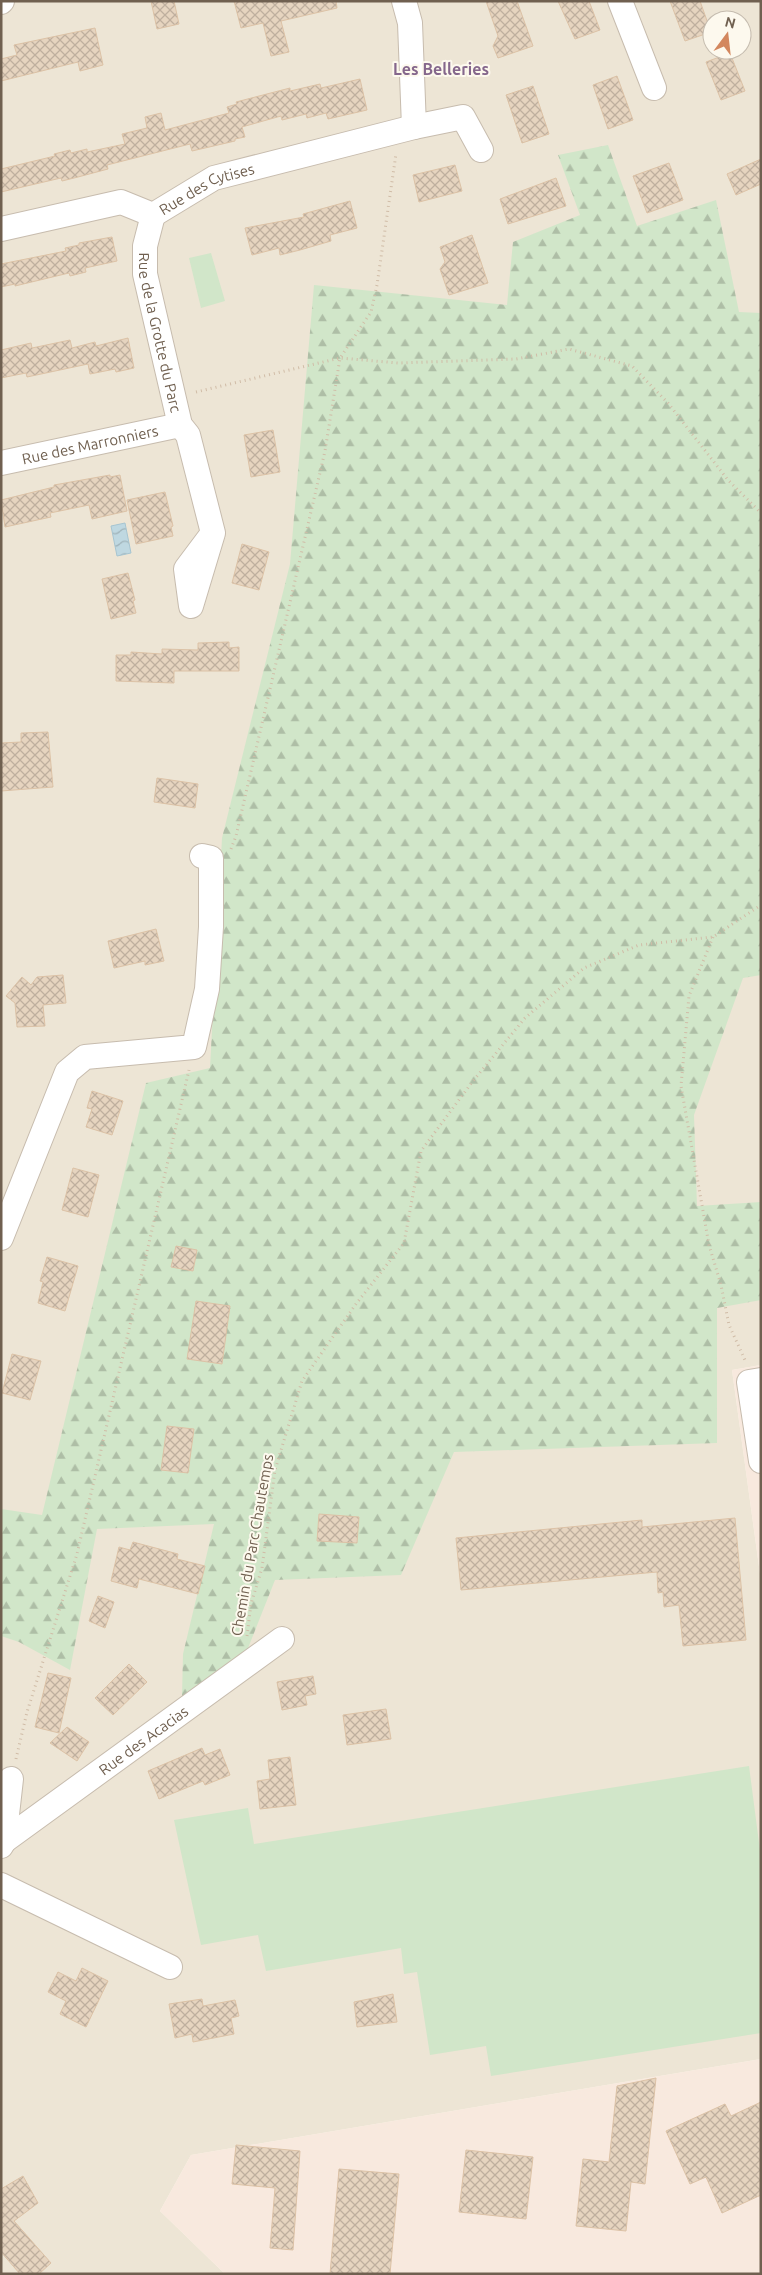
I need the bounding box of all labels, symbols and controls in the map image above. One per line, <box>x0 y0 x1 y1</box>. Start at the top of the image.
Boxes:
north arrow <box>702 10 752 60</box>
text: N <box>723 13 737 32</box>
district label: Les Belleries <box>393 60 489 78</box>
street label: Rue des Cytises <box>156 160 256 218</box>
street label: Rue de la Grotte du Parc <box>136 252 185 414</box>
street label: Rue des Marronniers <box>20 421 160 467</box>
street label: Chemin du Parc Chautemps <box>228 1453 276 1637</box>
street label: Rue des Acacias <box>95 1702 191 1778</box>

